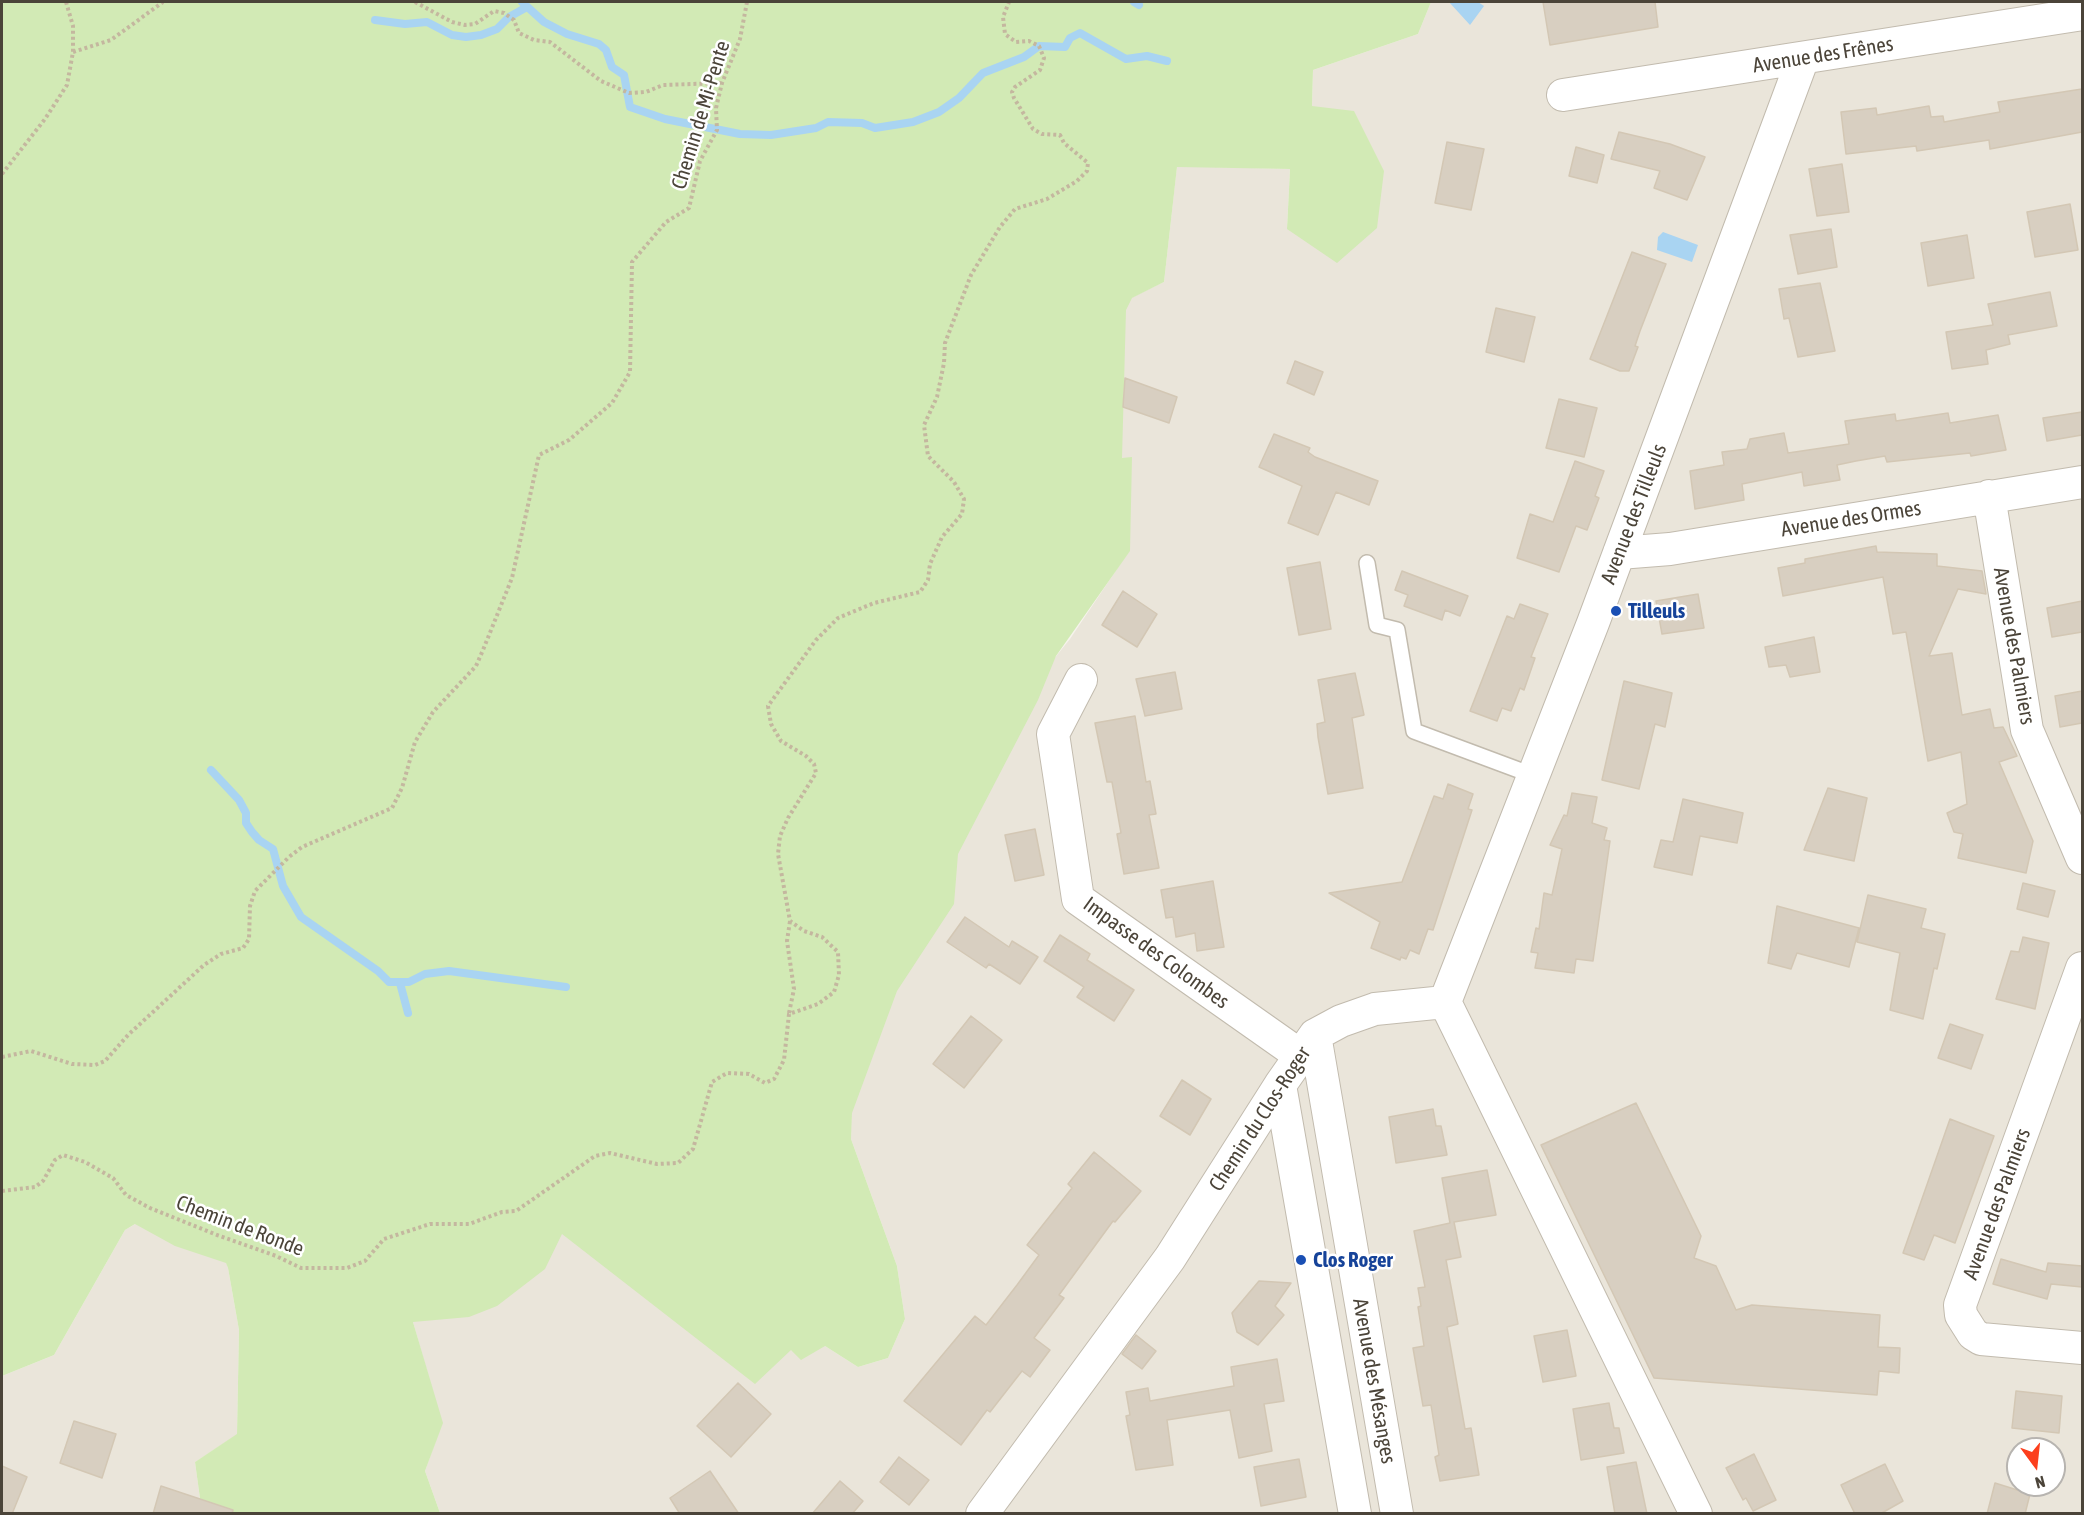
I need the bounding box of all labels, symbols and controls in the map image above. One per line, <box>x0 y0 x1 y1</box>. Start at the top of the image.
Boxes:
street label: Avenue des Frênes <box>1751 31 1895 79</box>
street label: Chemin de Mi-Pente <box>666 38 736 192</box>
street label: Avenue des Tilleuls <box>1596 440 1672 588</box>
street label: Avenue des Ormes <box>1779 496 1923 542</box>
street label: Avenue des Palmiers <box>1988 565 2040 727</box>
place label: Tilleuls <box>1628 598 1685 624</box>
marker: Tilleuls <box>1609 604 1623 618</box>
street label: Impasse des Colombes <box>1078 892 1234 1014</box>
street label: Chemin du Clos-Roger <box>1204 1042 1316 1196</box>
street label: Avenue des Palmiers <box>1958 1125 2036 1283</box>
street label: Chemin de Ronde <box>173 1190 307 1262</box>
place label: Clos Roger <box>1313 1247 1393 1273</box>
marker: Clos Roger <box>1294 1253 1308 1267</box>
street label: Avenue des Mésanges <box>1347 1296 1401 1466</box>
north arrow <box>2006 1437 2066 1497</box>
text: N <box>2033 1473 2047 1492</box>

